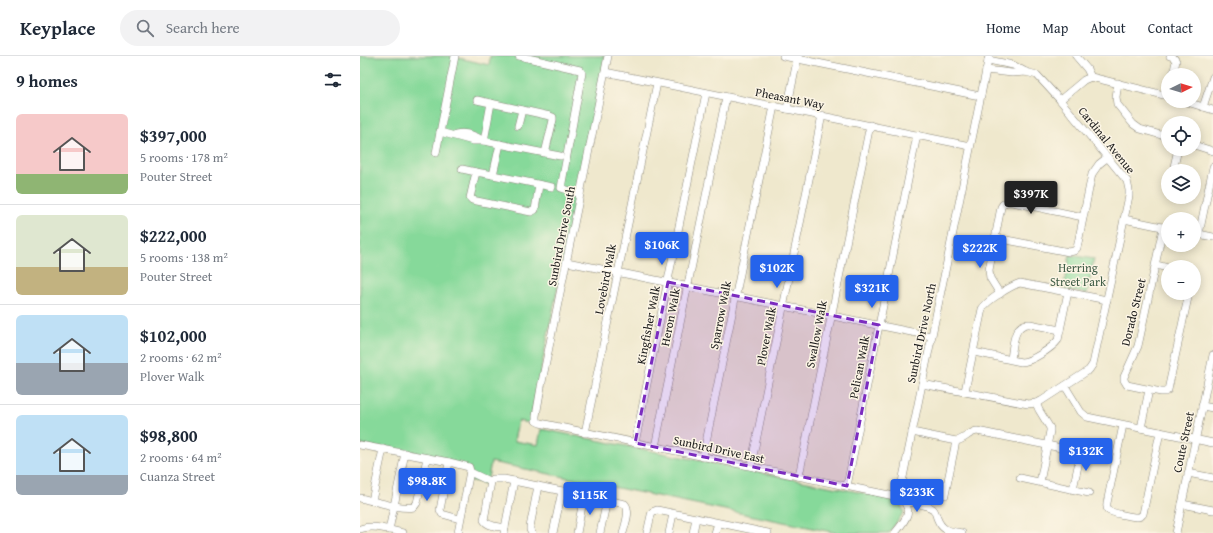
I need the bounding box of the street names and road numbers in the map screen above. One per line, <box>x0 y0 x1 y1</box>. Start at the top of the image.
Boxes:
street label: Pheasant Way <box>754 83 826 113</box>
street label: Cardinal Avenue <box>1075 103 1140 178</box>
street label: Sunbird Drive South <box>543 184 579 287</box>
street label: Lovebird Walk <box>590 241 620 316</box>
street label: Dorado Street <box>1116 276 1150 348</box>
street label: Sparrow Walk <box>705 278 735 351</box>
street label: Sunbird Drive North <box>902 281 940 385</box>
street label: Kingfisher Walk <box>632 283 664 366</box>
street label: Heron Walk <box>656 286 684 347</box>
street label: Swallow Walk <box>801 298 831 369</box>
street label: Plover Walk <box>752 304 780 367</box>
street label: Pelican Walk <box>845 333 874 400</box>
street label: Coute Street <box>1168 409 1198 474</box>
street label: Sunbird Drive East <box>672 431 767 467</box>

